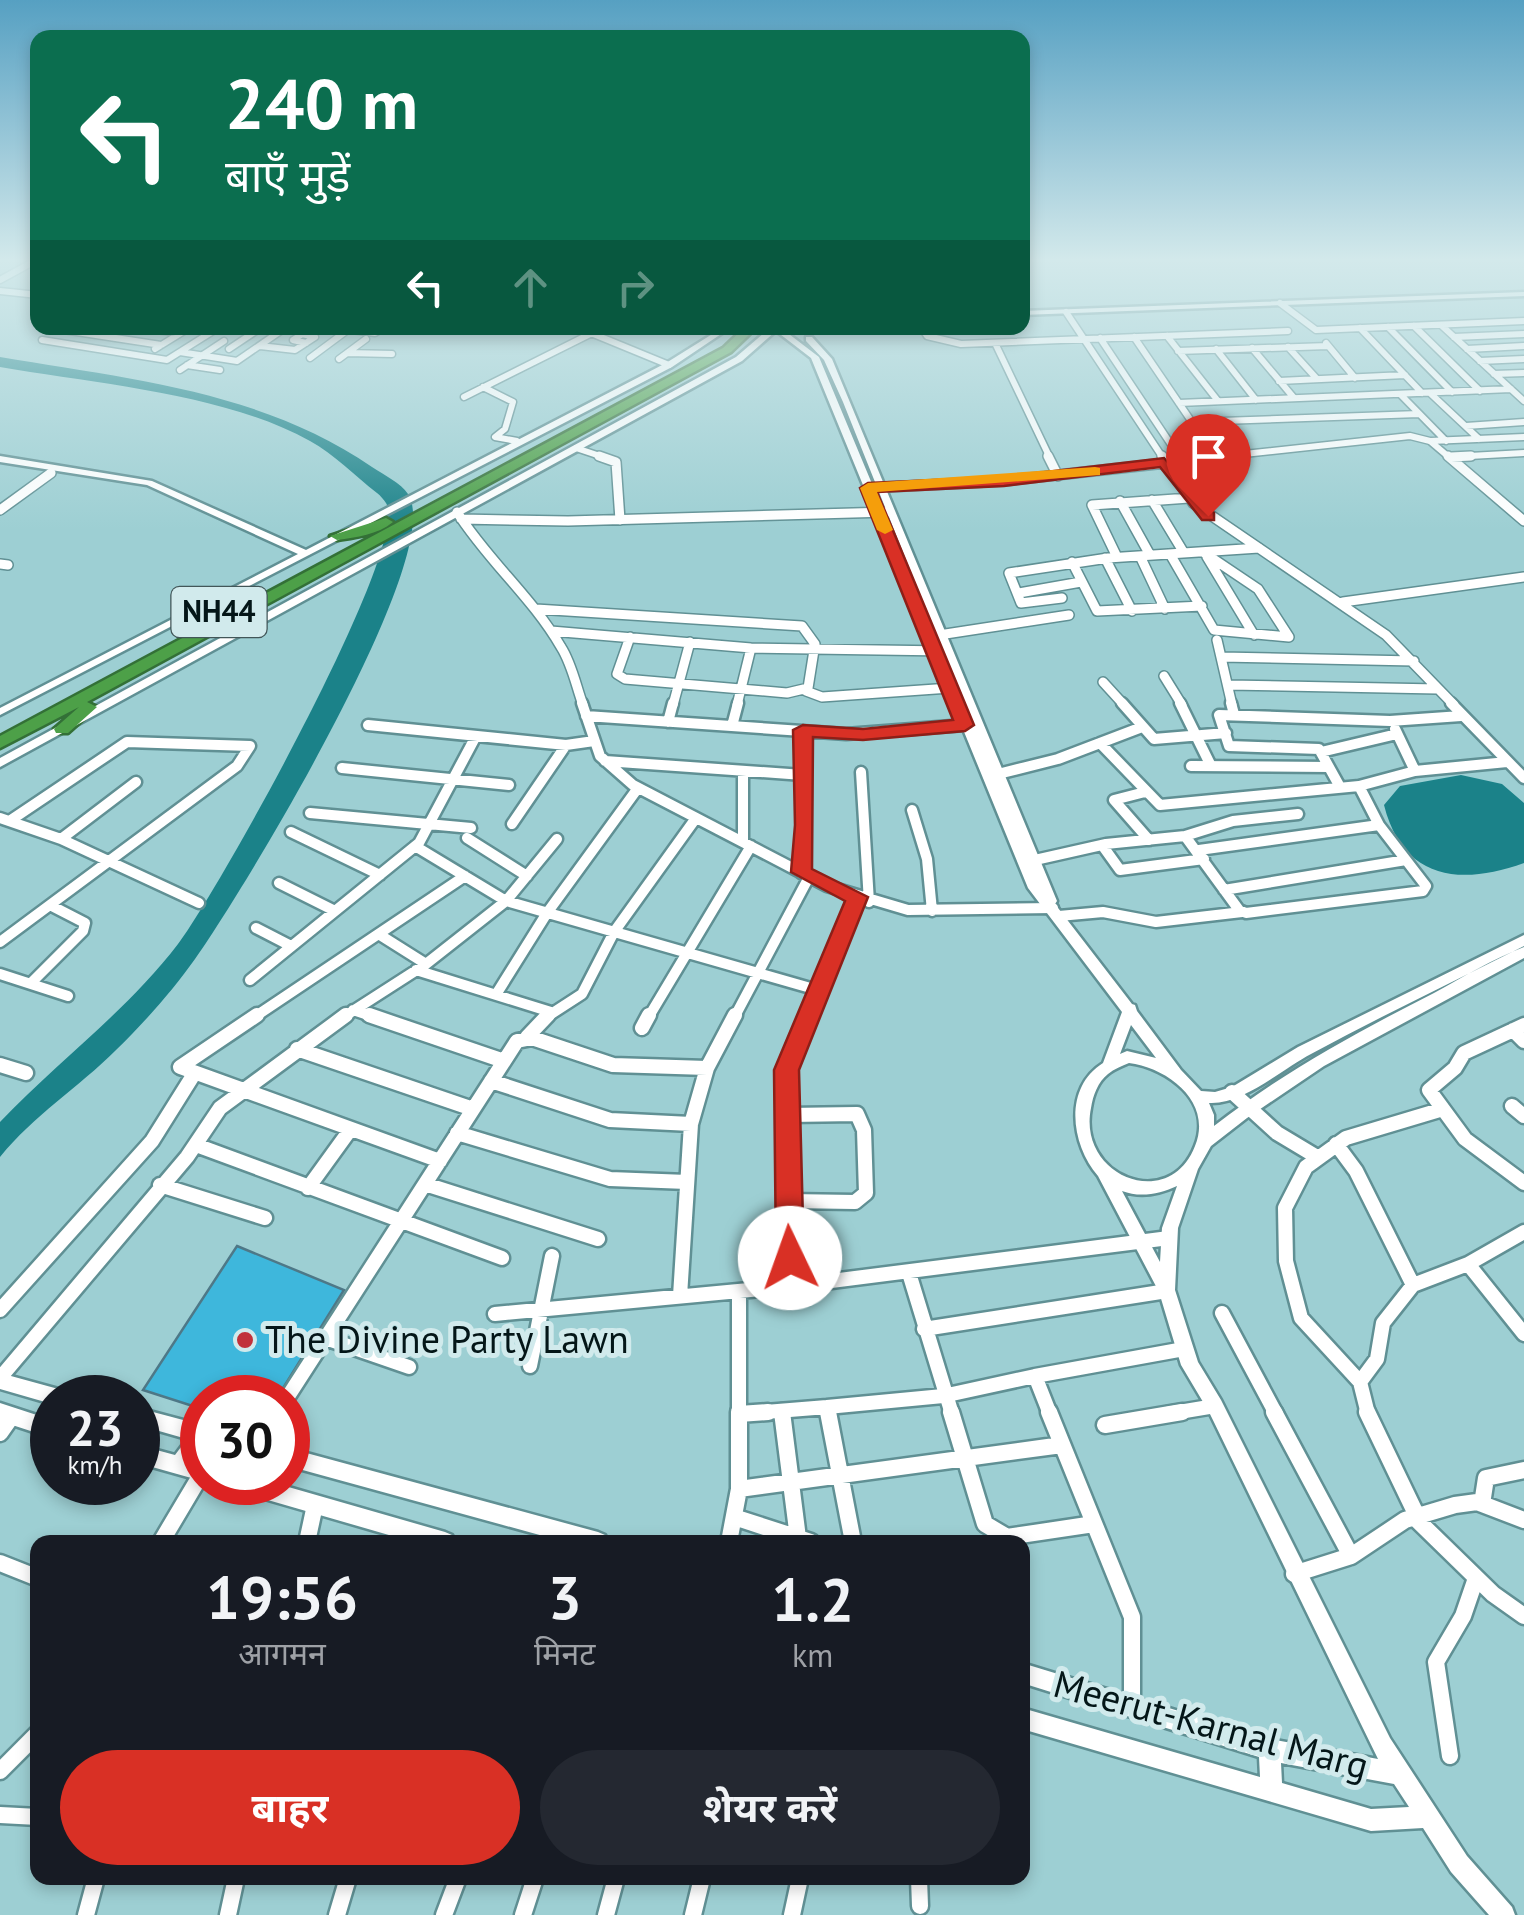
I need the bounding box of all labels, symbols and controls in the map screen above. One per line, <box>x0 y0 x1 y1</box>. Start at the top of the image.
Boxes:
text: 240 m <box>225 58 418 148</box>
icon: left <box>60 70 190 200</box>
text: बाएँ मुड़ें <box>225 146 350 204</box>
icon: left <box>398 260 453 315</box>
icon: ahead <box>503 260 558 315</box>
icon: right <box>608 260 663 315</box>
pin <box>1166 414 1251 517</box>
icon: arrive <box>1181 429 1236 484</box>
road number: NH44 <box>172 587 266 637</box>
position arrow <box>738 1206 842 1310</box>
place label: The Divine Party Lawn <box>265 1314 629 1363</box>
marker: The Divine Party Lawn <box>234 1329 256 1351</box>
speed limit sign: 30 <box>180 1375 310 1505</box>
text: 23 <box>67 1395 123 1460</box>
text: km/h <box>68 1449 122 1481</box>
text: 19:56 <box>206 1558 358 1636</box>
text: 3 <box>548 1558 582 1636</box>
text: 1.2 <box>771 1560 854 1638</box>
text: आगमन <box>238 1632 326 1674</box>
text: मिनट <box>534 1632 595 1674</box>
text: km <box>792 1634 833 1676</box>
street label: Meerut-Karnal Marg <box>1049 1658 1374 1789</box>
button: बाहर <box>60 1750 520 1865</box>
button: शेयर करें <box>540 1750 1000 1865</box>

